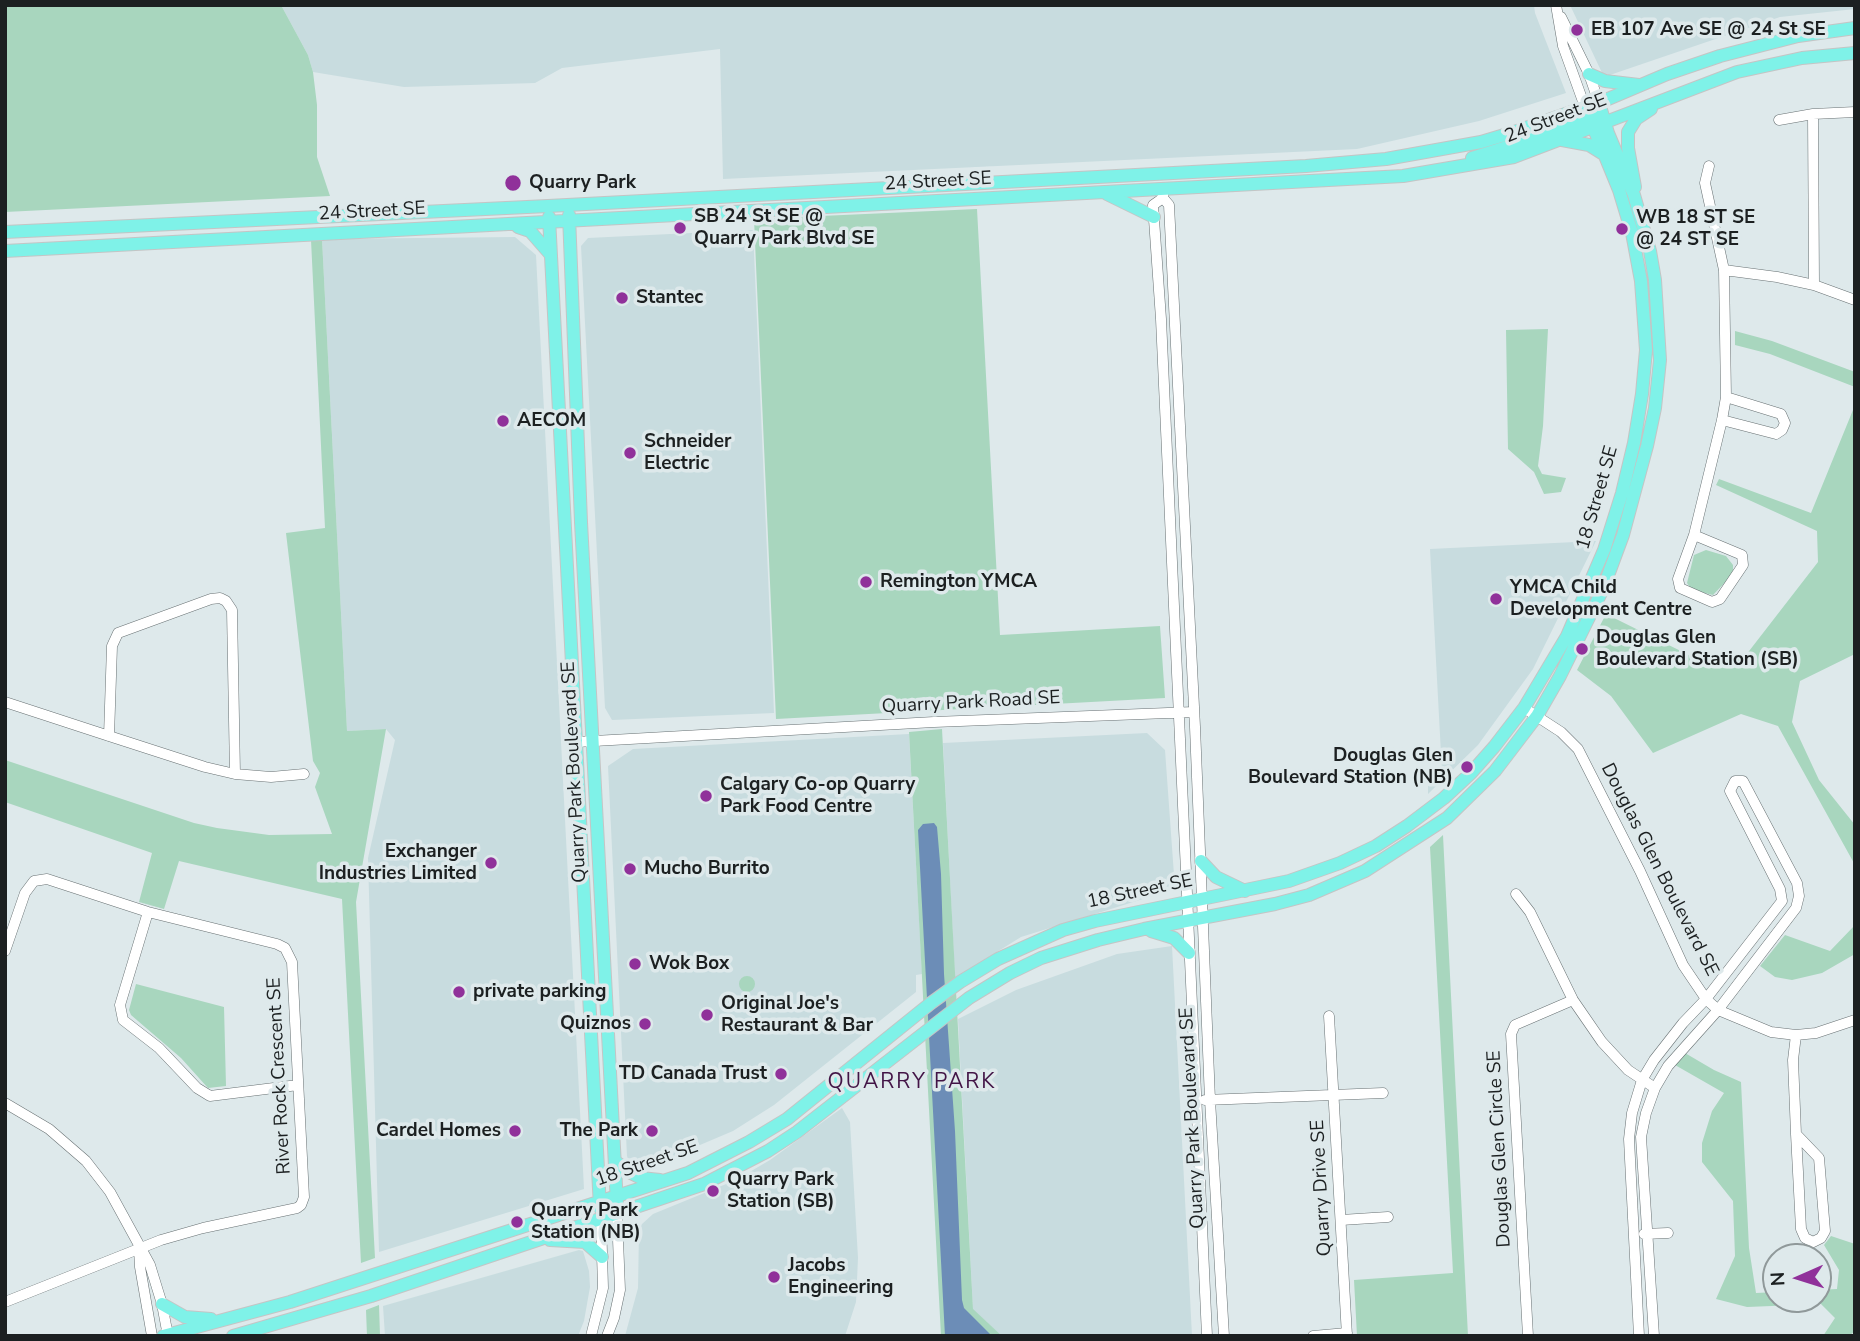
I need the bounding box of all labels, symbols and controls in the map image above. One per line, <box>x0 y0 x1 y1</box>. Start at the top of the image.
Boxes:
place label: EB 107 Ave SE @ 24 St SE <box>1591 19 1826 41</box>
marker: EB 107 Ave SE @ 24 St SE <box>1569 22 1585 38</box>
street label: 24 Street SE <box>1502 89 1610 149</box>
street label: 24 Street SE <box>884 168 992 196</box>
place label: Quarry Park <box>529 172 636 194</box>
marker: Quarry Park <box>503 173 523 193</box>
street label: 24 Street SE <box>318 198 426 226</box>
place label: SB 24 St SE @ Quarry Park Blvd SE <box>694 206 875 250</box>
place label: WB 18 ST SE @ 24 ST SE <box>1636 207 1755 251</box>
marker: SB 24 St SE @ Quarry Park Blvd SE <box>672 220 688 236</box>
marker: WB 18 ST SE @ 24 ST SE <box>1614 221 1630 237</box>
place label: Stantec <box>636 287 703 309</box>
marker: Stantec <box>614 290 630 306</box>
place label: AECOM <box>517 410 586 432</box>
marker: AECOM <box>495 413 511 429</box>
place label: Schneider Electric <box>644 431 731 475</box>
street label: 18 Street SE <box>1572 443 1624 553</box>
marker: Schneider Electric <box>622 445 638 461</box>
place label: Remington YMCA <box>880 571 1037 593</box>
marker: Remington YMCA <box>858 574 874 590</box>
place label: YMCA Child Development Centre <box>1510 577 1692 621</box>
marker: YMCA Child Development Centre <box>1488 591 1504 607</box>
place label: Douglas Glen Boulevard Station (SB) <box>1596 627 1799 671</box>
marker: Douglas Glen Boulevard Station (SB) <box>1574 641 1590 657</box>
street label: Quarry Park Boulevard SE <box>558 661 592 883</box>
street label: Quarry Park Road SE <box>881 687 1061 719</box>
place label: Douglas Glen Boulevard Station (NB) <box>1248 745 1453 789</box>
marker: Douglas Glen Boulevard Station (NB) <box>1459 759 1475 775</box>
street label: Douglas Glen Boulevard SE <box>1595 760 1723 980</box>
place label: Calgary Co-op Quarry Park Food Centre <box>720 774 915 818</box>
marker: Calgary Co-op Quarry Park Food Centre <box>698 788 714 804</box>
place label: Exchanger Industries Limited <box>319 841 477 885</box>
marker: Exchanger Industries Limited <box>483 855 499 871</box>
place label: Mucho Burrito <box>644 858 770 880</box>
marker: Mucho Burrito <box>622 861 638 877</box>
street label: 18 Street SE <box>1085 870 1195 914</box>
place label: Wok Box <box>649 953 729 975</box>
marker: Wok Box <box>627 956 643 972</box>
street label: River Rock Crescent SE <box>263 977 297 1175</box>
place label: private parking <box>473 981 606 1003</box>
marker: private parking <box>451 984 467 1000</box>
place label: Original Joe's Restaurant & Bar <box>721 993 873 1037</box>
marker: Original Joe's Restaurant & Bar <box>699 1007 715 1023</box>
street label: Quarry Park Boulevard SE <box>1176 1007 1210 1229</box>
place label: Quiznos <box>560 1013 631 1035</box>
marker: Quiznos <box>637 1016 653 1032</box>
street label: Douglas Glen Circle SE <box>1483 1050 1517 1248</box>
place label: TD Canada Trust <box>619 1063 767 1085</box>
marker: TD Canada Trust <box>773 1066 789 1082</box>
district label: QUARRY PARK <box>829 1070 995 1096</box>
street label: Quarry Drive SE <box>1307 1119 1337 1257</box>
place label: Cardel Homes <box>376 1120 501 1142</box>
place label: The Park <box>560 1120 638 1142</box>
marker: Cardel Homes <box>507 1123 523 1139</box>
marker: The Park <box>644 1123 660 1139</box>
street label: 18 Street SE <box>593 1136 701 1192</box>
place label: Quarry Park Station (SB) <box>727 1169 835 1213</box>
marker: Quarry Park Station (SB) <box>705 1183 721 1199</box>
place label: Quarry Park Station (NB) <box>531 1200 641 1244</box>
marker: Quarry Park Station (NB) <box>509 1214 525 1230</box>
north arrow <box>1762 1243 1832 1313</box>
place label: Jacobs Engineering <box>788 1255 893 1299</box>
marker: Jacobs Engineering <box>766 1269 782 1285</box>
text: N <box>1765 1271 1791 1287</box>

